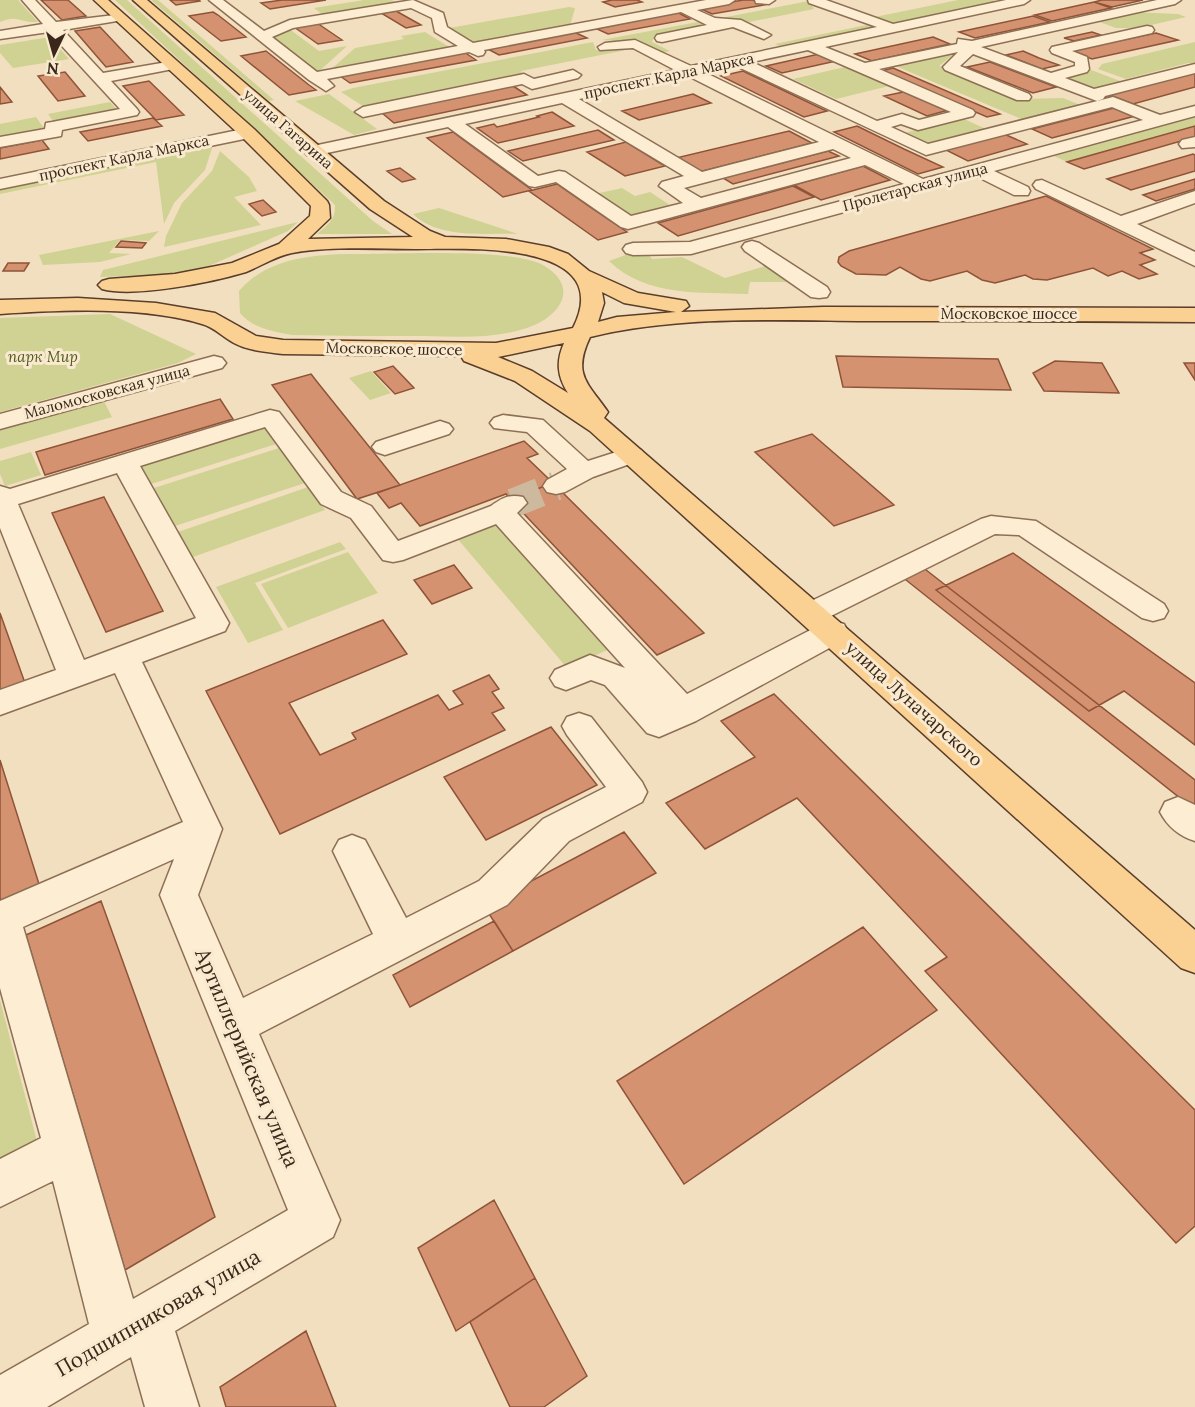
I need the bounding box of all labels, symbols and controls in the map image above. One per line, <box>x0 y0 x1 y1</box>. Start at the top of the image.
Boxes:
north arrow <box>24 24 84 84</box>
street label: проспект Карла Маркса <box>582 48 756 103</box>
text: N <box>46 58 60 79</box>
street label: улица Гагарина <box>240 84 337 173</box>
street label: проспект Карла Маркса <box>37 130 211 185</box>
street label: Пролетарская улица <box>840 158 990 215</box>
street label: Московское шоссе <box>940 304 1078 323</box>
street label: Московское шоссе <box>325 338 463 359</box>
park label: парк Мир <box>8 347 78 366</box>
street label: Маломосковская улица <box>22 360 192 423</box>
street label: улица Луначарского <box>841 636 988 771</box>
street label: Артиллерийская улица <box>189 943 306 1171</box>
street label: Подшипниковая улица <box>50 1243 265 1382</box>

